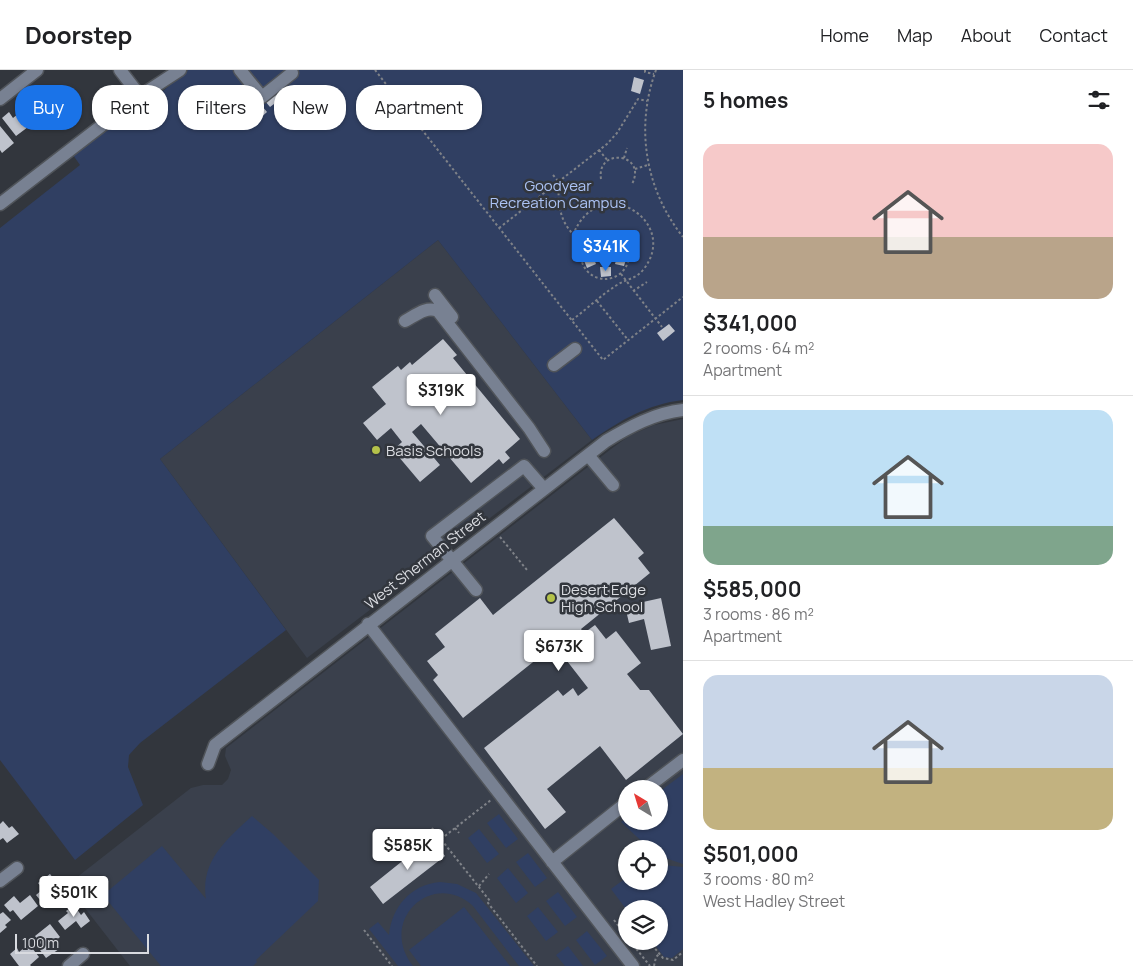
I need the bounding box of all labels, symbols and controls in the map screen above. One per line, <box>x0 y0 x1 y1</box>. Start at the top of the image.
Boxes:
text: Doorstep <box>25 18 132 51</box>
text: Home <box>820 23 869 47</box>
text: Map <box>897 23 933 47</box>
text: About <box>961 23 1011 47</box>
text: Contact <box>1039 23 1108 47</box>
chip: Buy <box>15 85 82 130</box>
chip: Rent <box>92 85 168 130</box>
chip: Filters <box>178 85 264 130</box>
chip: New <box>274 85 346 130</box>
chip: Apartment <box>356 85 482 130</box>
text: 5 homes <box>703 86 788 114</box>
icon: filters <box>1085 86 1113 114</box>
park label: Goodyear Recreation Campus <box>490 175 626 213</box>
icon: home <box>863 177 953 267</box>
pin: $341K <box>571 230 641 272</box>
text: $341K <box>583 235 629 257</box>
text: $341,000 <box>703 309 797 337</box>
text: 2 rooms · 64 m² <box>703 337 814 359</box>
text: Apartment <box>703 359 782 381</box>
pin: $319K <box>406 374 476 416</box>
text: $319K <box>418 379 464 401</box>
place label: Basis Schools <box>386 440 481 461</box>
icon: home <box>863 442 953 532</box>
marker: Basis Schools <box>370 444 382 456</box>
street label: West Sherman Street <box>360 506 490 614</box>
text: $585,000 <box>703 575 802 603</box>
place label: Desert Edge High School <box>561 579 646 617</box>
marker: Desert Edge High School <box>545 592 557 604</box>
text: 3 rooms · 86 m² <box>703 603 814 625</box>
text: Apartment <box>703 625 782 647</box>
pin: $673K <box>524 630 594 672</box>
text: $673K <box>535 635 583 657</box>
icon: home <box>863 707 953 797</box>
north arrow <box>618 780 668 830</box>
map controls <box>618 780 668 950</box>
pin: $585K <box>373 828 443 871</box>
text: $585K <box>384 834 432 856</box>
button: locate <box>618 840 668 890</box>
text: $501,000 <box>703 840 799 868</box>
text: 3 rooms · 80 m² <box>703 868 814 890</box>
pin: $501K <box>39 876 109 918</box>
text: $501K <box>50 881 98 903</box>
text: West Hadley Street <box>703 890 845 912</box>
button: layers <box>618 900 668 950</box>
scale bar <box>15 931 149 954</box>
text: 100 m <box>22 933 59 952</box>

